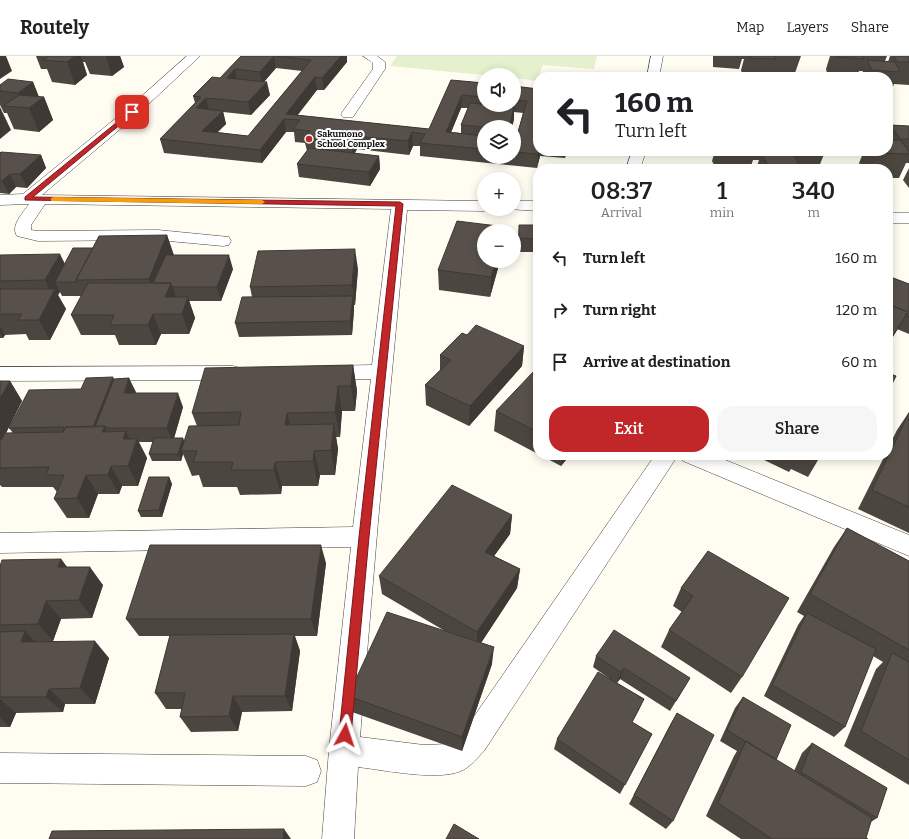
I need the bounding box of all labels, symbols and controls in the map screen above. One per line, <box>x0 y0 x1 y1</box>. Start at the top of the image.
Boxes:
text: Routely <box>20 16 89 39</box>
text: Map <box>736 19 764 36</box>
text: Layers <box>786 19 829 36</box>
text: Share <box>851 19 889 36</box>
map controls <box>477 68 521 268</box>
button: sound <box>477 68 521 112</box>
text: 160 m <box>615 86 693 119</box>
icon: left <box>549 88 601 140</box>
pin <box>115 95 149 129</box>
icon: arrive <box>121 101 143 123</box>
button: layers <box>477 120 521 164</box>
text: Turn left <box>615 120 687 142</box>
place label: Sakumono School Complex <box>317 129 386 149</box>
marker: Sakumono School Complex <box>304 134 314 144</box>
button: + <box>477 172 521 216</box>
text: 08:37 <box>591 177 652 205</box>
text: 1 <box>717 177 727 205</box>
text: 340 <box>792 177 835 205</box>
text: Arrival <box>601 205 642 220</box>
text: min <box>710 205 734 220</box>
text: m <box>807 205 820 220</box>
button: − <box>477 224 521 268</box>
icon: left <box>549 247 571 269</box>
text: Turn left <box>583 249 645 267</box>
text: 160 m <box>835 249 877 267</box>
icon: right <box>549 299 571 321</box>
text: Turn right <box>583 301 656 319</box>
text: 120 m <box>836 301 877 319</box>
icon: arrive <box>549 351 571 373</box>
text: Arrive at destination <box>583 353 730 371</box>
text: 60 m <box>841 353 877 371</box>
button: Exit <box>549 406 709 452</box>
button: Share <box>717 406 877 452</box>
position arrow <box>324 714 366 756</box>

